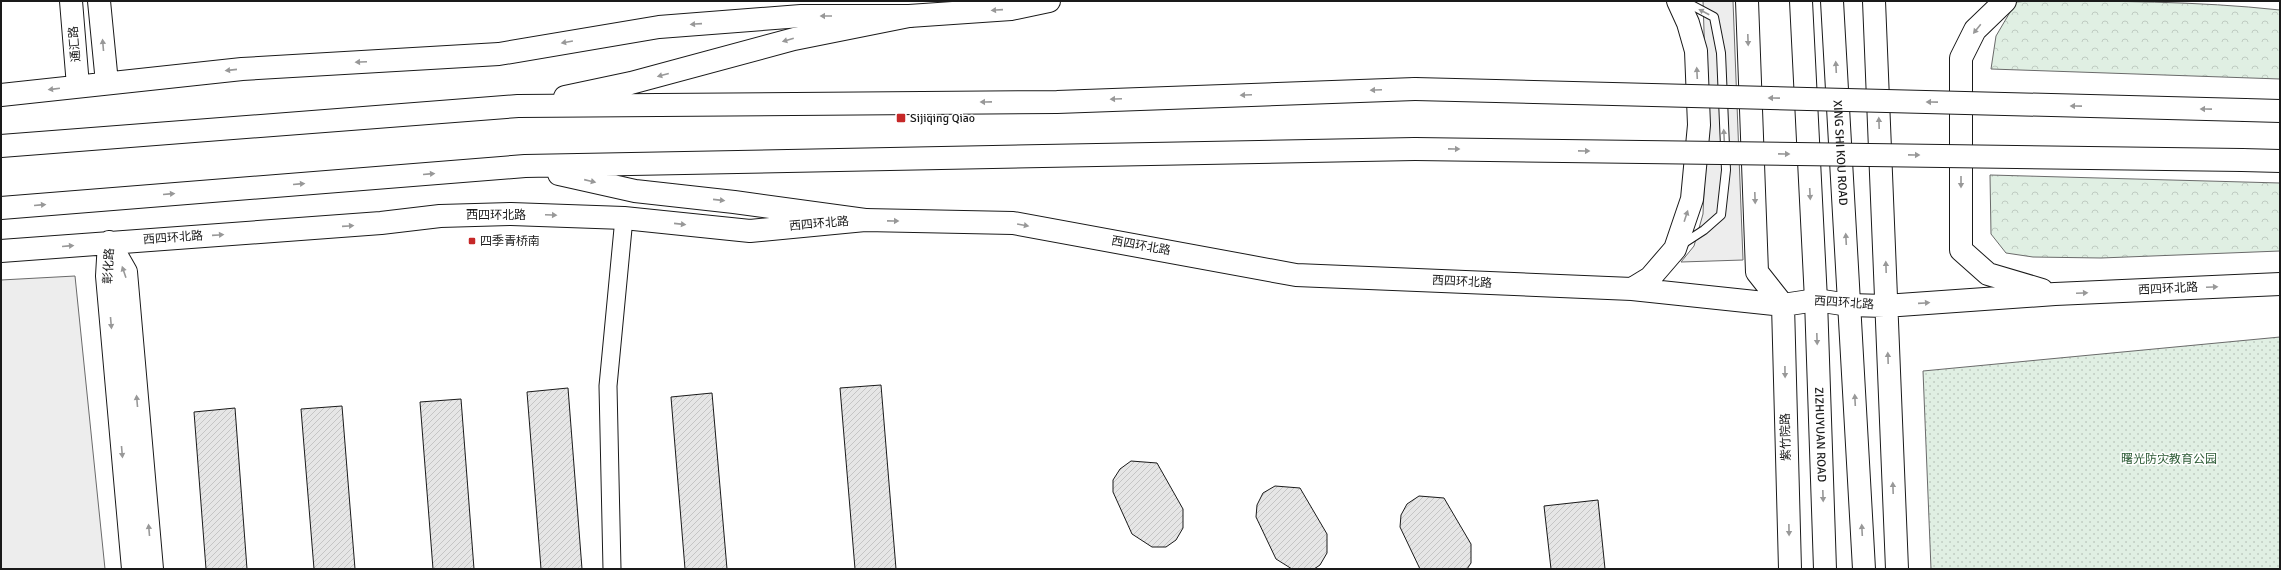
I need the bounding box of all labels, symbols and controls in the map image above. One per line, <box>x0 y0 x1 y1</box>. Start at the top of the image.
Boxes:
one-way arrow <box>991 7 1003 14</box>
one-way arrow <box>1699 9 1710 15</box>
one-way arrow <box>819 13 832 19</box>
one-way arrow <box>690 20 702 27</box>
one-way arrow <box>1973 23 1982 34</box>
street label: 通汇路 <box>66 25 84 63</box>
one-way arrow <box>1745 34 1752 46</box>
one-way arrow <box>782 37 794 43</box>
one-way arrow <box>100 39 106 51</box>
one-way arrow <box>561 39 573 45</box>
one-way arrow <box>355 59 367 66</box>
one-way arrow <box>1832 61 1839 73</box>
one-way arrow <box>225 67 237 74</box>
one-way arrow <box>1693 67 1700 79</box>
one-way arrow <box>656 72 669 78</box>
one-way arrow <box>48 86 60 92</box>
one-way arrow <box>1369 87 1382 93</box>
one-way arrow <box>1240 91 1252 98</box>
one-way arrow <box>1767 95 1780 101</box>
one-way arrow <box>1110 96 1122 103</box>
one-way arrow <box>979 99 992 105</box>
one-way arrow <box>1925 99 1938 105</box>
street label: XING SHI KOU ROAD <box>1830 100 1851 206</box>
one-way arrow <box>2070 102 2082 109</box>
one-way arrow <box>2199 106 2212 112</box>
place label: Sijiqing Qiao <box>910 111 975 126</box>
marker: Sijiqing Qiao <box>895 112 907 124</box>
one-way arrow <box>1876 117 1883 129</box>
one-way arrow <box>1721 129 1728 141</box>
one-way arrow <box>1448 146 1461 152</box>
one-way arrow <box>1578 148 1591 154</box>
one-way arrow <box>1778 151 1791 157</box>
one-way arrow <box>1908 152 1921 158</box>
one-way arrow <box>423 171 435 177</box>
one-way arrow <box>1958 176 1964 189</box>
one-way arrow <box>584 179 597 185</box>
one-way arrow <box>293 181 305 188</box>
one-way arrow <box>1807 188 1814 200</box>
one-way arrow <box>163 191 175 198</box>
one-way arrow <box>1751 192 1758 204</box>
one-way arrow <box>713 197 725 203</box>
one-way arrow <box>34 201 46 208</box>
street label: 西四环北路 <box>466 208 526 223</box>
one-way arrow <box>1684 209 1690 221</box>
one-way arrow <box>545 212 558 218</box>
street label: 西四环北路 <box>788 214 850 234</box>
one-way arrow <box>887 218 900 224</box>
one-way arrow <box>674 220 686 227</box>
one-way arrow <box>342 222 354 229</box>
one-way arrow <box>1017 222 1029 228</box>
street label: 西四环北路 <box>143 228 203 248</box>
one-way arrow <box>212 231 224 238</box>
street label: 西四环北路 <box>1110 233 1172 259</box>
one-way arrow <box>1842 233 1849 245</box>
place label: 四季青桥南 <box>480 234 540 249</box>
marker: 四季青桥南 <box>467 236 477 246</box>
one-way arrow <box>62 242 74 249</box>
street label: 彰化路 <box>101 248 117 284</box>
one-way arrow <box>1882 261 1889 273</box>
one-way arrow <box>121 265 127 277</box>
street label: 西四环北路 <box>1432 273 1492 291</box>
street label: 西四环北路 <box>2138 280 2198 298</box>
one-way arrow <box>2206 284 2219 290</box>
one-way arrow <box>2076 290 2089 296</box>
street label: 西四环北路 <box>1814 293 1874 313</box>
one-way arrow <box>1918 300 1930 307</box>
one-way arrow <box>107 317 114 329</box>
one-way arrow <box>1814 333 1820 346</box>
one-way arrow <box>1884 352 1891 364</box>
one-way arrow <box>1781 366 1788 378</box>
street label: ZIZHUYUAN ROAD <box>1811 387 1830 483</box>
one-way arrow <box>1851 394 1858 406</box>
one-way arrow <box>134 395 141 407</box>
street label: 紫竹院路 <box>1778 413 1794 461</box>
one-way arrow <box>119 446 126 459</box>
park label: 曙光防灾教育公园 <box>2121 452 2217 467</box>
one-way arrow <box>1890 481 1896 494</box>
one-way arrow <box>1819 490 1826 502</box>
one-way arrow <box>145 524 152 536</box>
one-way arrow <box>1785 524 1792 536</box>
one-way arrow <box>1858 524 1865 536</box>

